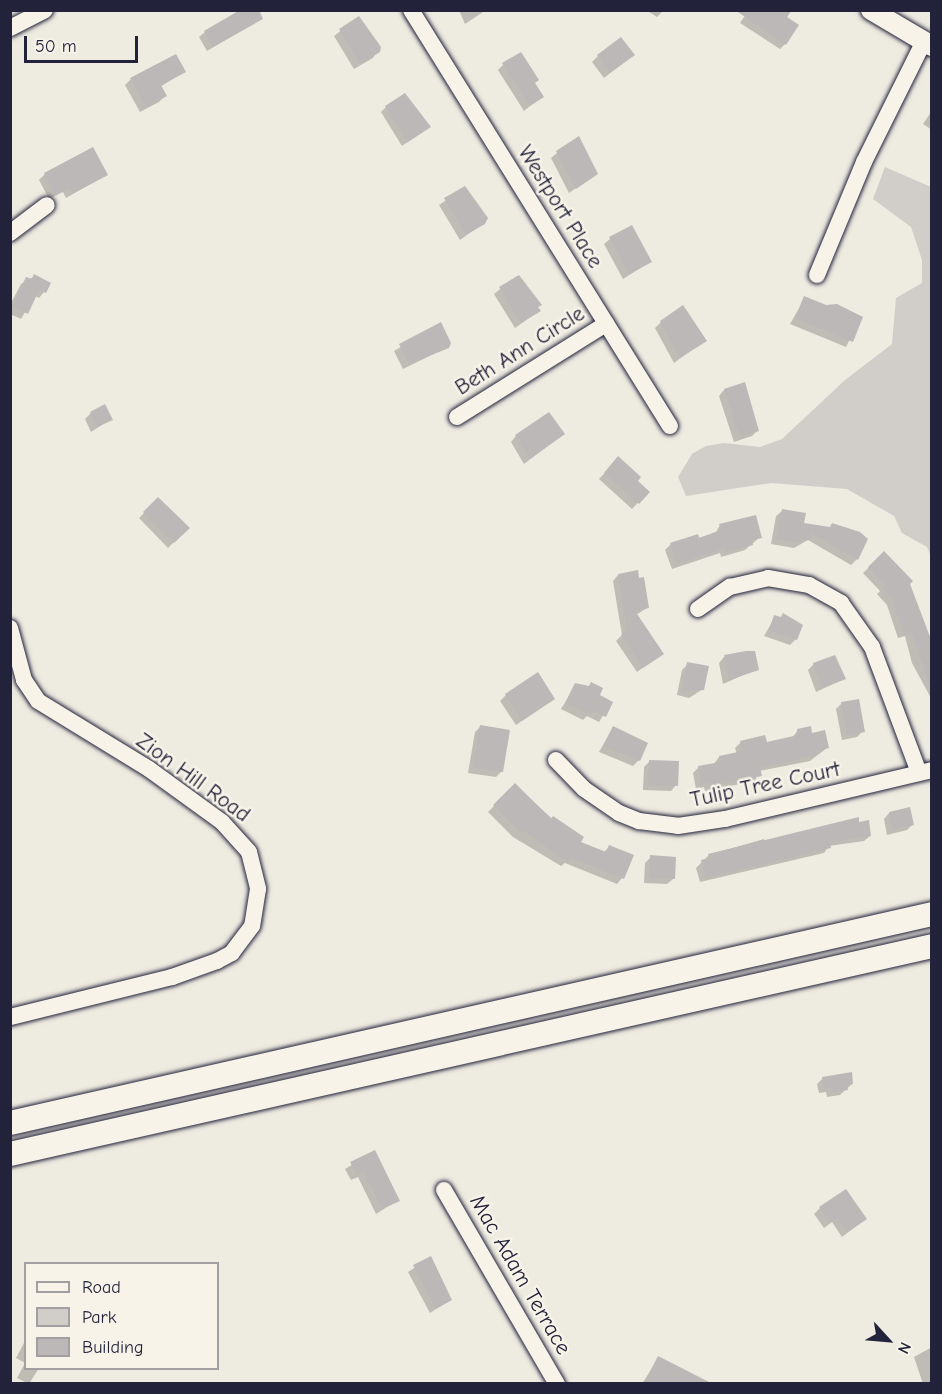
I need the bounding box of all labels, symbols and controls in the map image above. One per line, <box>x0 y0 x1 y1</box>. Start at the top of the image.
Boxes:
scale bar <box>27 24 141 62</box>
text: 50 m <box>35 36 77 57</box>
street label: Westport Place <box>512 141 608 273</box>
street label: Beth Ann Circle <box>450 301 590 401</box>
street label: Zion Hill Road <box>131 728 255 828</box>
street label: Tulip Tree Court <box>688 756 842 814</box>
street label: Mac Adam Terrace <box>464 1191 576 1359</box>
legend <box>24 1262 219 1370</box>
text: Road <box>82 1277 121 1298</box>
text: Park <box>82 1307 116 1328</box>
north arrow <box>858 1310 918 1370</box>
text: Building <box>82 1337 144 1358</box>
text: N <box>894 1339 915 1357</box>

